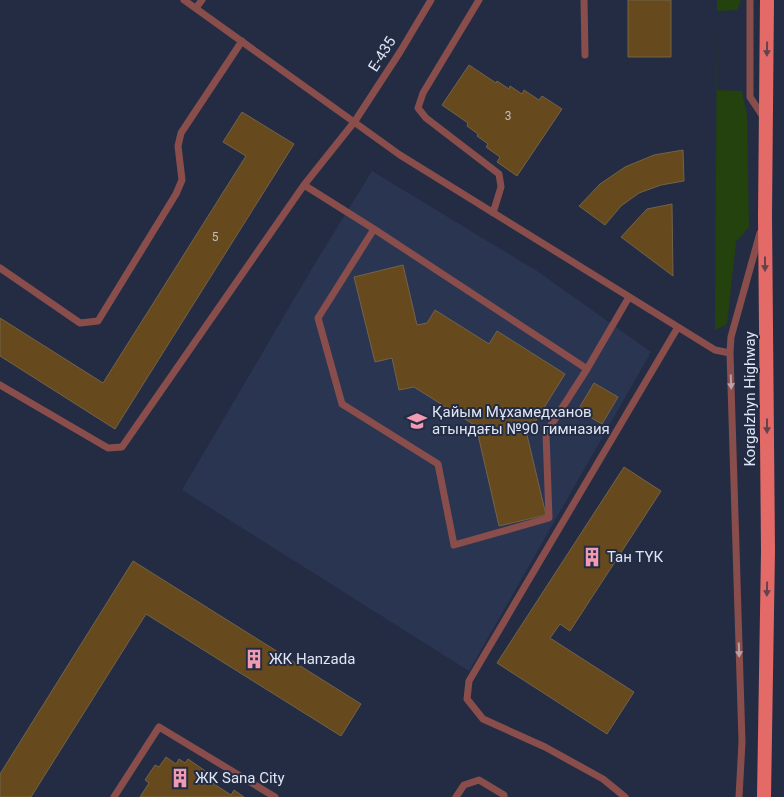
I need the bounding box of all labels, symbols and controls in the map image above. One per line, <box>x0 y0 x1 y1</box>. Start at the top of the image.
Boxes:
street label: Е-435 <box>364 33 400 75</box>
one-way arrow <box>763 41 771 57</box>
house number: 3 <box>505 109 511 123</box>
house number: 5 <box>212 230 219 244</box>
one-way arrow <box>762 256 770 272</box>
street label: Korgalzhyn Highway <box>741 331 759 467</box>
one-way arrow <box>727 374 735 390</box>
place label: Қайым Мұхамедханов атындағы №90 гимназия <box>432 403 610 438</box>
school or university icon: Қайым Мұхамедханов атындағы №90 гимназия <box>406 410 428 432</box>
one-way arrow <box>763 418 771 434</box>
building icon: Тан ТҮК <box>581 546 603 568</box>
place label: Тан ТҮК <box>607 548 663 566</box>
one-way arrow <box>763 581 771 597</box>
one-way arrow <box>735 642 743 658</box>
building icon: ЖК Hanzada <box>243 648 265 670</box>
place label: ЖК Hanzada <box>269 650 355 668</box>
building icon: ЖК Sana City <box>169 767 191 789</box>
place label: ЖК Sana City <box>195 769 285 787</box>

